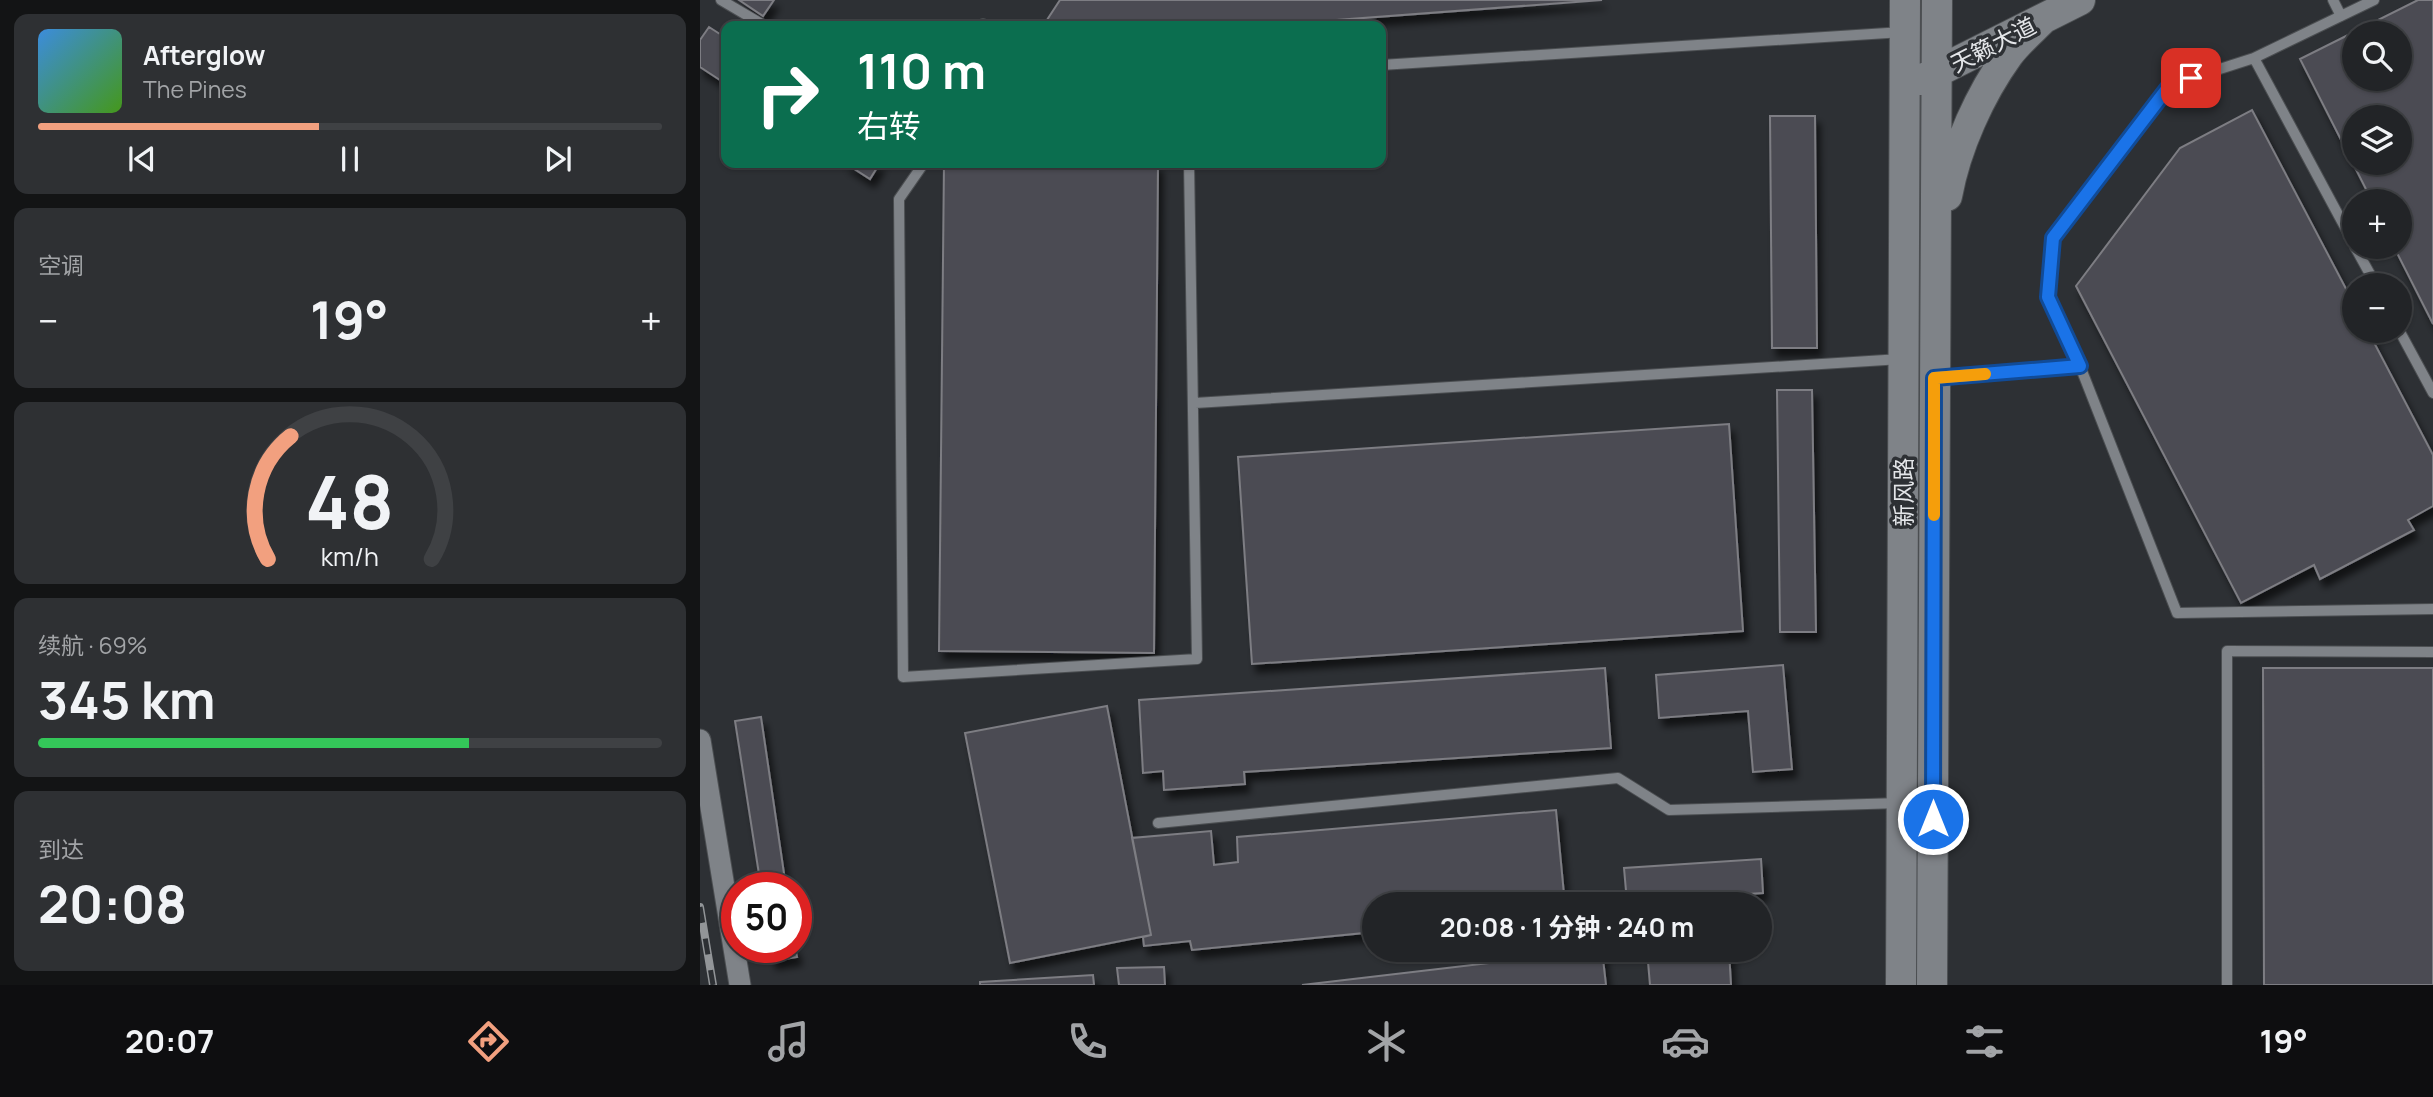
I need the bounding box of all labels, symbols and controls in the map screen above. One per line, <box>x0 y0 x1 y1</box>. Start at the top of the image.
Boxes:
street label: 天籁大道 <box>1945 9 2041 79</box>
map controls <box>2342 21 2412 343</box>
button: search <box>2342 21 2412 91</box>
text: Afterglow <box>143 37 265 73</box>
text: 110 m <box>857 37 986 104</box>
pin <box>2161 48 2221 108</box>
icon: right <box>742 49 833 140</box>
icon: arrive <box>2172 59 2210 97</box>
text: The Pines <box>143 73 247 105</box>
text: 右转 <box>857 104 921 148</box>
button: layers <box>2342 105 2412 175</box>
icon: previous <box>123 140 161 178</box>
icon: pause <box>331 140 369 178</box>
icon: next <box>539 140 577 178</box>
button: + <box>2342 189 2412 259</box>
text: 空调 <box>38 249 84 281</box>
button: − <box>2342 273 2412 343</box>
text: 19° <box>310 284 389 355</box>
text: − <box>38 294 59 346</box>
text: + <box>640 294 662 346</box>
text: 48 <box>306 451 394 551</box>
street label: 新风路 <box>1887 458 1919 527</box>
text: km/h <box>321 538 379 573</box>
text: 续航 · 69% <box>38 629 147 661</box>
text: 345 km <box>38 664 215 735</box>
position arrow <box>1896 782 1970 856</box>
text: 到达 <box>38 833 84 865</box>
text: 20:08 <box>38 868 187 939</box>
speed limit sign: 50 <box>721 872 812 963</box>
text: 20:08 · 1 分钟 · 240 m <box>1440 909 1694 945</box>
icon: directions <box>464 1017 513 1066</box>
icon: music <box>764 1017 813 1066</box>
icon: phone <box>1063 1017 1112 1066</box>
icon: climate <box>1362 1017 1411 1066</box>
icon: car <box>1661 1017 1710 1066</box>
icon: filters <box>1960 1017 2009 1066</box>
text: 20:07 <box>125 1019 214 1063</box>
text: 19° <box>2259 1019 2308 1063</box>

